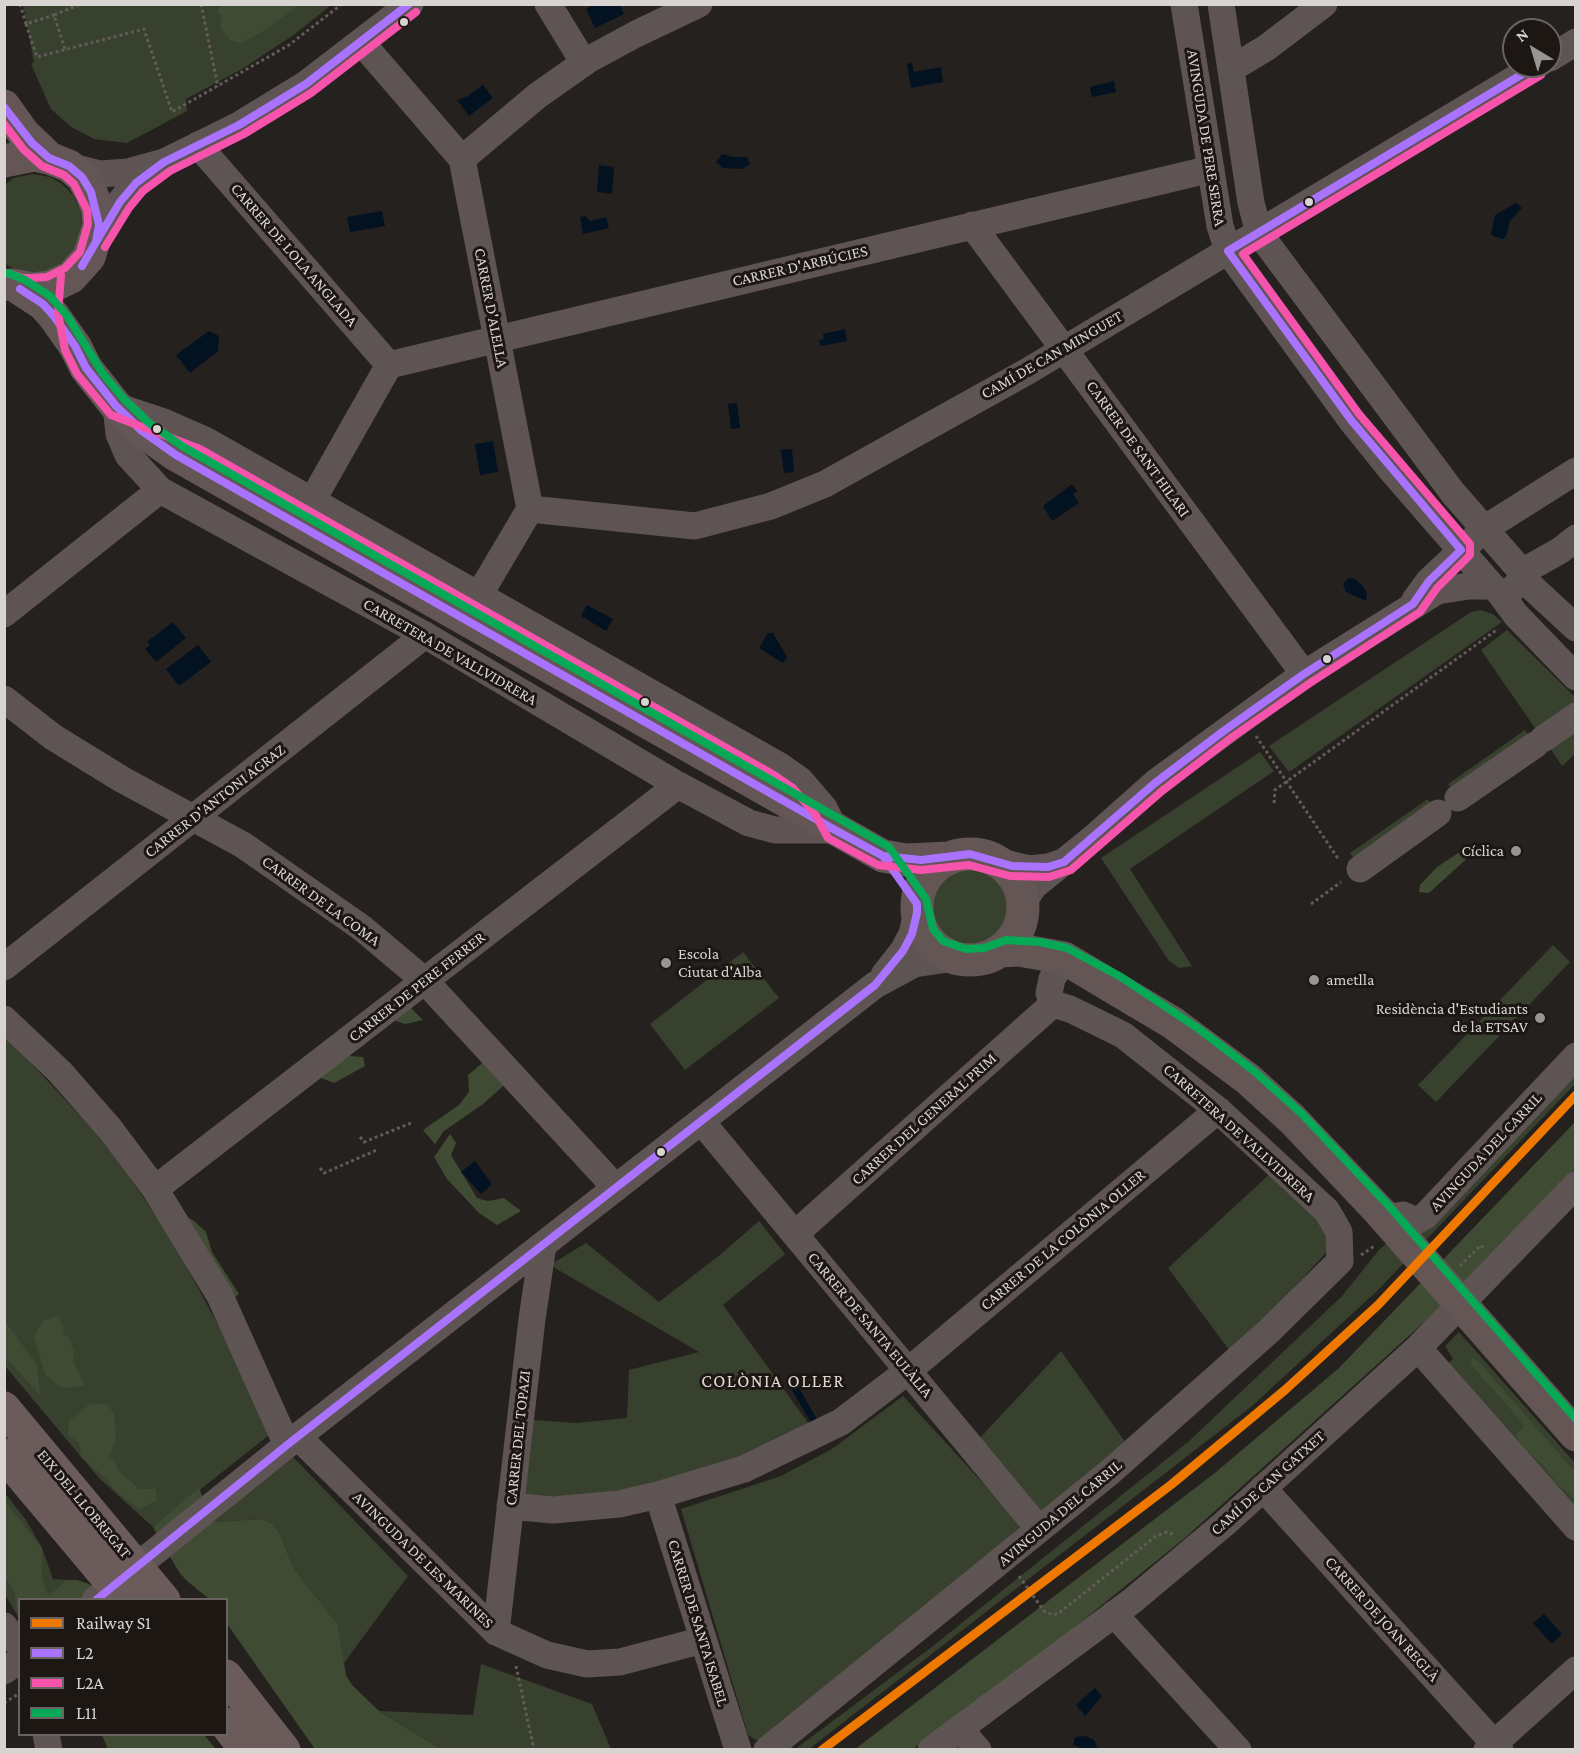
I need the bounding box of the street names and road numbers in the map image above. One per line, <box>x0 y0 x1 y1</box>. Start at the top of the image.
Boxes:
street label: AVINGUDA DE PERE SERRA <box>1183 48 1229 228</box>
street label: CARRER DE LOLA ANGLADA <box>226 179 362 331</box>
street label: CARRER D'ARBÚCIES <box>730 241 870 291</box>
street label: CARRER D'ALELLA <box>470 246 512 370</box>
street label: CAMÍ DE CAN MINGUET <box>978 307 1126 403</box>
street label: CARRER DE SANT HILARI <box>1082 377 1194 521</box>
street label: CARRETERA DE VALLVIDRERA <box>360 594 540 710</box>
street label: CARRER D'ANTONI AGRAZ <box>141 740 289 862</box>
street label: CARRER DE LA COMA <box>258 852 384 950</box>
street label: CARRER DE PERE FERRER <box>345 928 489 1046</box>
street label: CARRER DEL GENERAL PRIM <box>848 1049 1000 1189</box>
street label: CARRETERA DE VALLVIDRERA <box>1159 1060 1319 1206</box>
street label: AVINGUDA DEL CARRIL <box>1426 1089 1546 1215</box>
street label: CARRER DE LA COLÒNIA OLLER <box>977 1165 1149 1315</box>
street label: CARRER DE SANTA EULÀLIA <box>803 1248 937 1402</box>
street label: CARRER DEL TOPAZI <box>501 1369 535 1507</box>
street label: CAMÍ DE CAN GATXET <box>1207 1427 1329 1539</box>
street label: EIX DEL LLOBREGAT <box>33 1446 135 1562</box>
street label: AVINGUDA DEL CARRIL <box>994 1456 1126 1570</box>
street label: AVINGUDA DE LES MARINES <box>348 1488 498 1632</box>
street label: CARRER DE SANTA ISABEL <box>663 1537 733 1709</box>
street label: CARRER DE JOAN REGLÀ <box>1321 1552 1443 1686</box>

